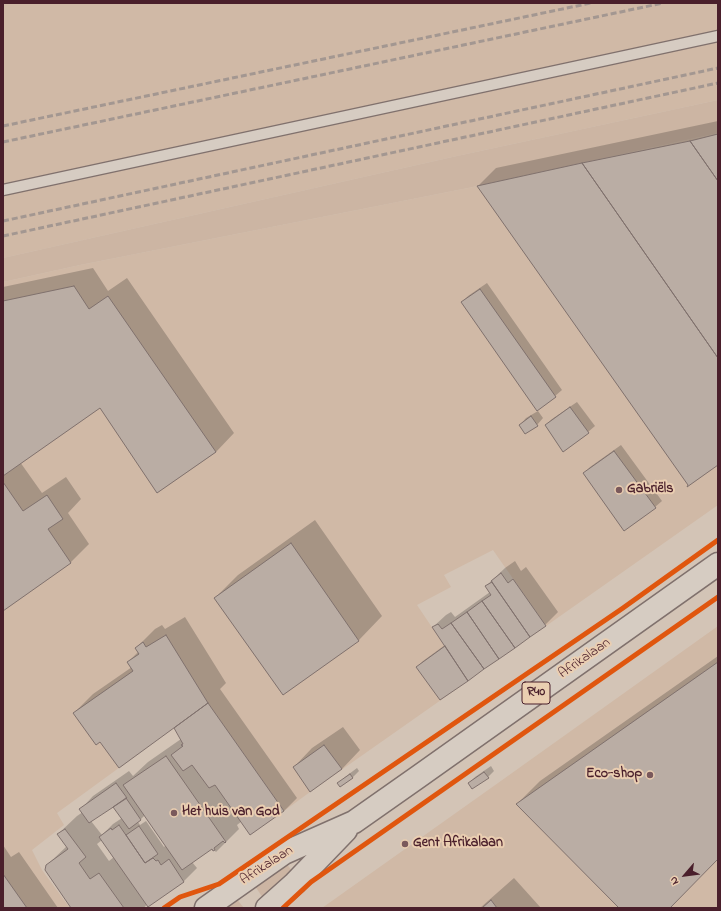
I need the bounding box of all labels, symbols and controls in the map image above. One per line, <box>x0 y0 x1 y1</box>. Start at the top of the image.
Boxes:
place label: Gabriëls <box>627 482 673 498</box>
marker: Gabriëls <box>614 485 624 495</box>
street label: Afrikalaan <box>556 635 614 683</box>
road number: R40 <box>522 682 550 704</box>
place label: Eco-shop <box>586 767 642 783</box>
marker: Eco-shop <box>645 770 655 780</box>
place label: Het huis van God <box>182 805 280 821</box>
marker: Het huis van God <box>169 808 179 818</box>
place label: Gent Afrikalaan <box>413 836 503 852</box>
marker: Gent Afrikalaan <box>400 839 410 849</box>
street label: Afrikalaan <box>237 843 297 889</box>
north arrow <box>665 855 705 895</box>
text: N <box>666 874 683 888</box>

